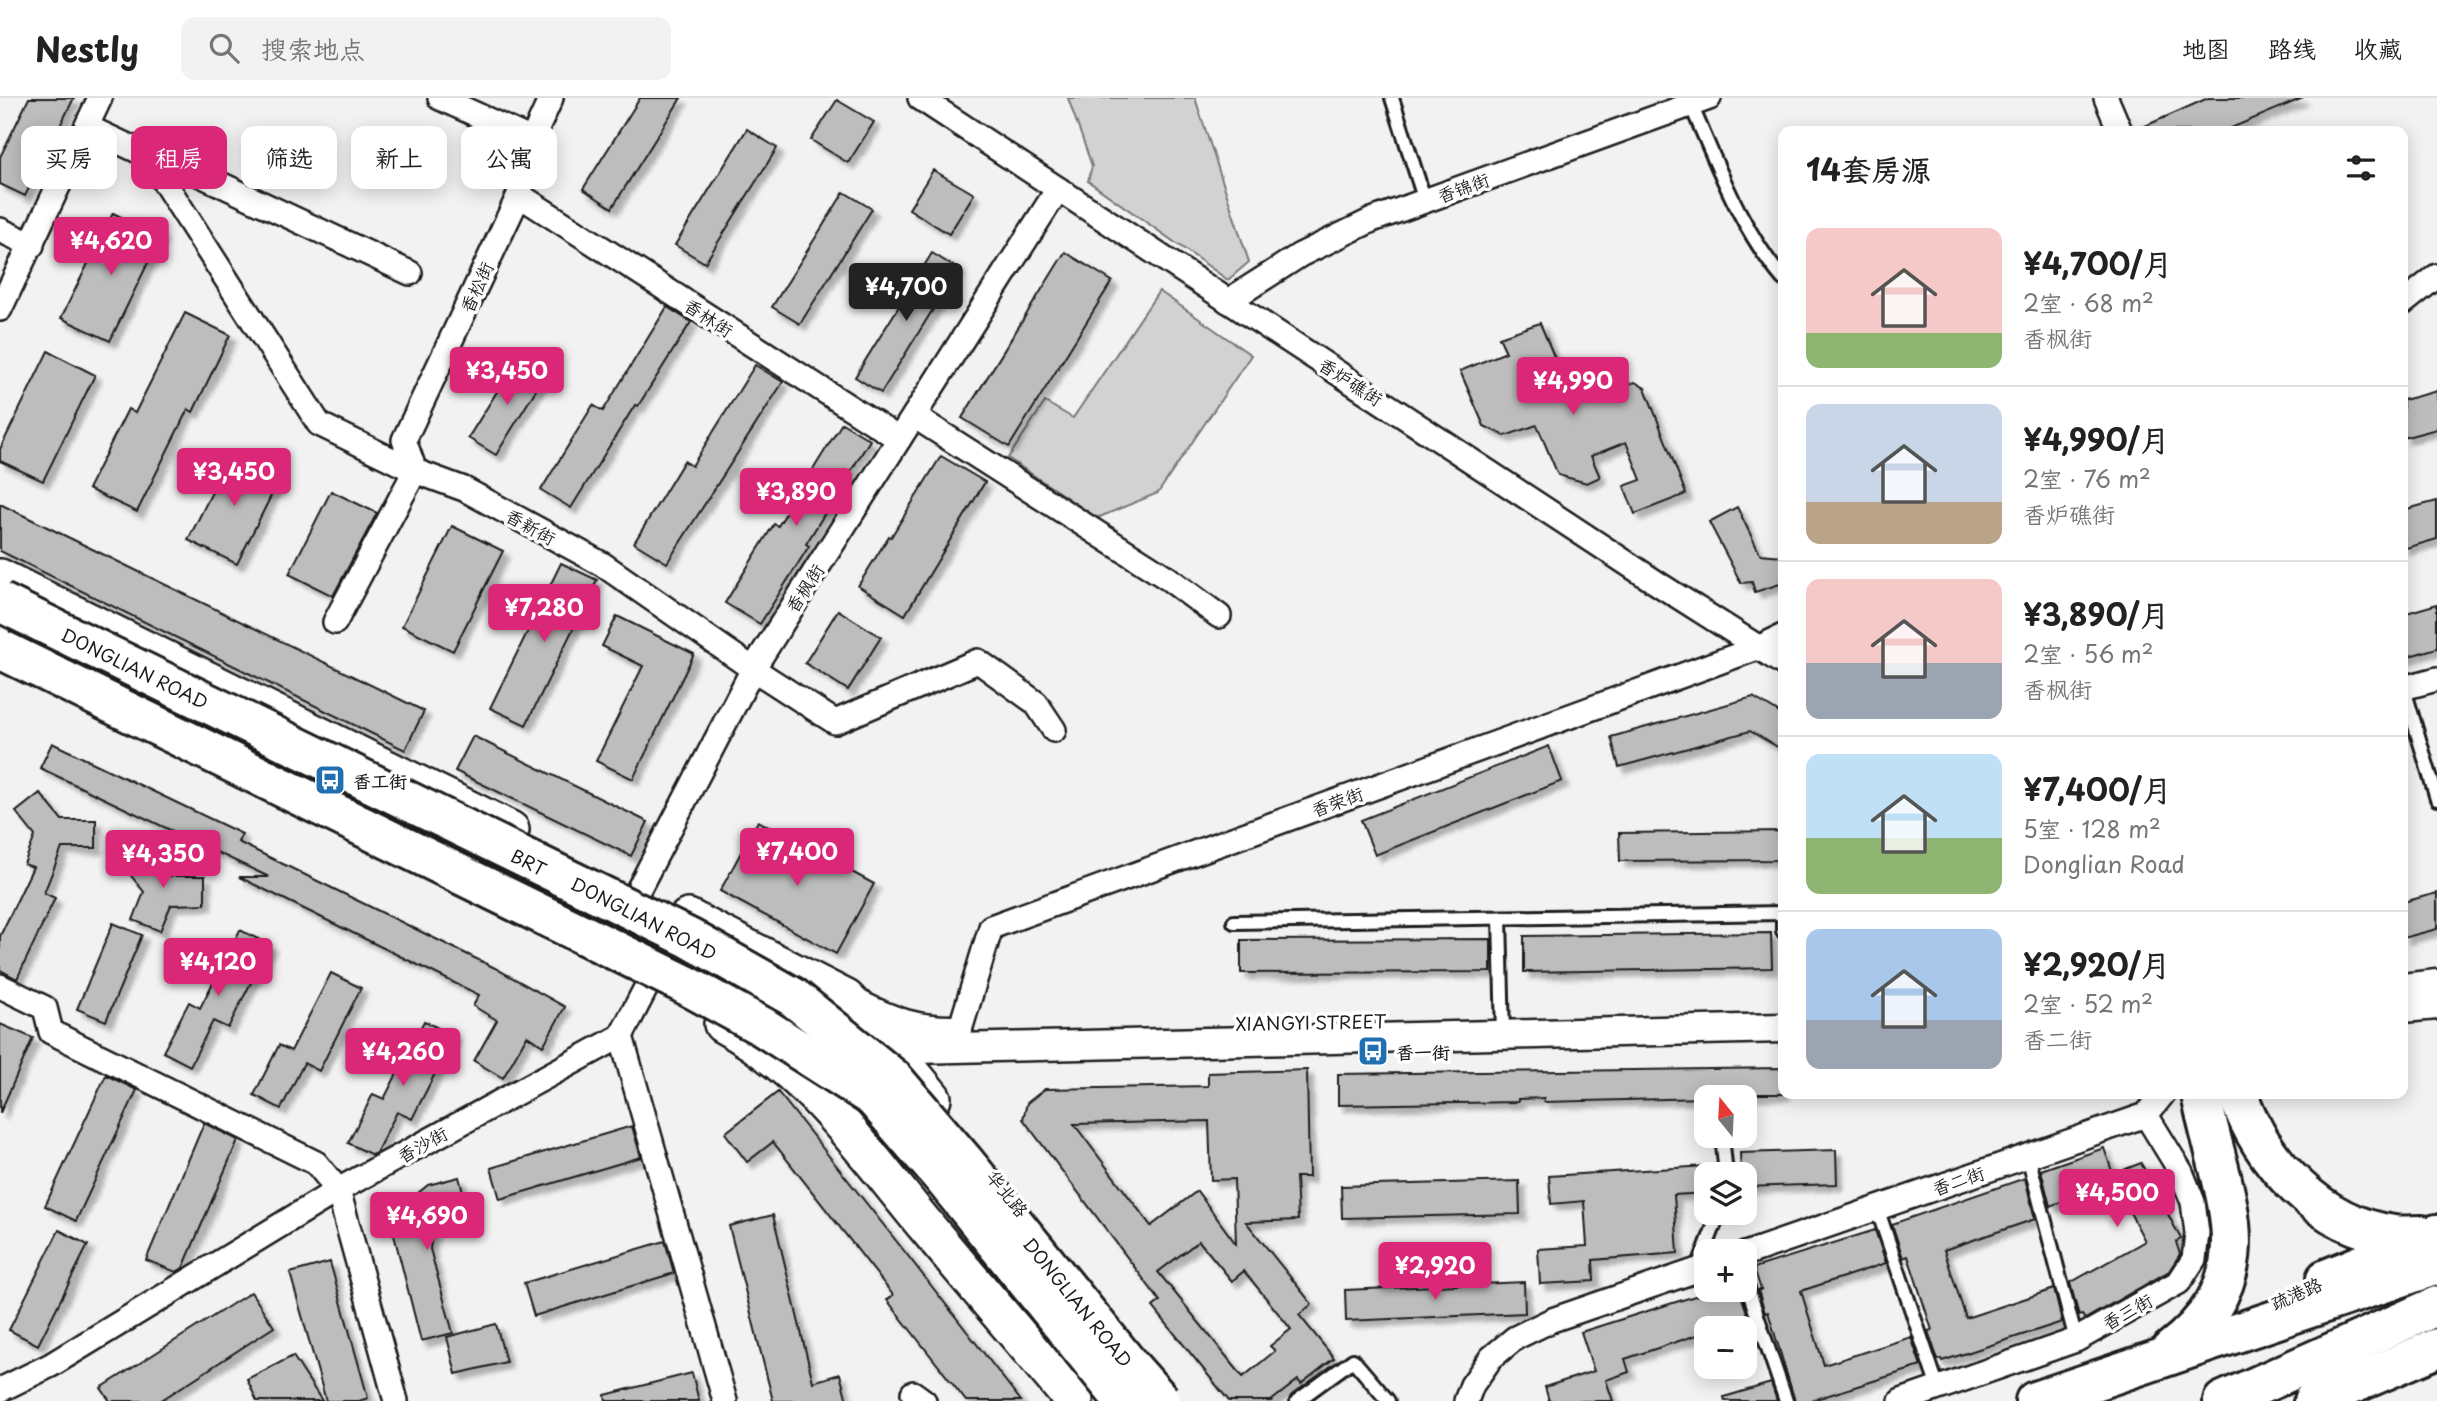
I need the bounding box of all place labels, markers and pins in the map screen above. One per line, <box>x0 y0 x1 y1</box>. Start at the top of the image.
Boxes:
pin: ¥4,620 <box>54 218 168 277</box>
pin: ¥4,700 <box>849 264 963 323</box>
pin: ¥3,450 <box>450 348 564 407</box>
pin: ¥4,990 <box>1516 358 1630 417</box>
pin: ¥3,450 <box>177 448 291 508</box>
pin: ¥3,890 <box>739 468 853 528</box>
pin: ¥7,280 <box>487 584 601 644</box>
bus stop icon: 香工街 <box>313 763 347 797</box>
place label: 香工街 <box>353 767 407 794</box>
pin: ¥7,400 <box>740 828 854 888</box>
pin: ¥4,350 <box>106 830 220 890</box>
pin: ¥4,120 <box>161 939 275 998</box>
pin: ¥4,260 <box>346 1028 460 1088</box>
bus stop icon: 香一街 <box>1356 1034 1390 1068</box>
place label: 香一街 <box>1396 1038 1450 1065</box>
pin: ¥4,500 <box>2060 1170 2174 1229</box>
pin: ¥4,690 <box>370 1192 484 1252</box>
pin: ¥2,920 <box>1378 1242 1492 1302</box>

